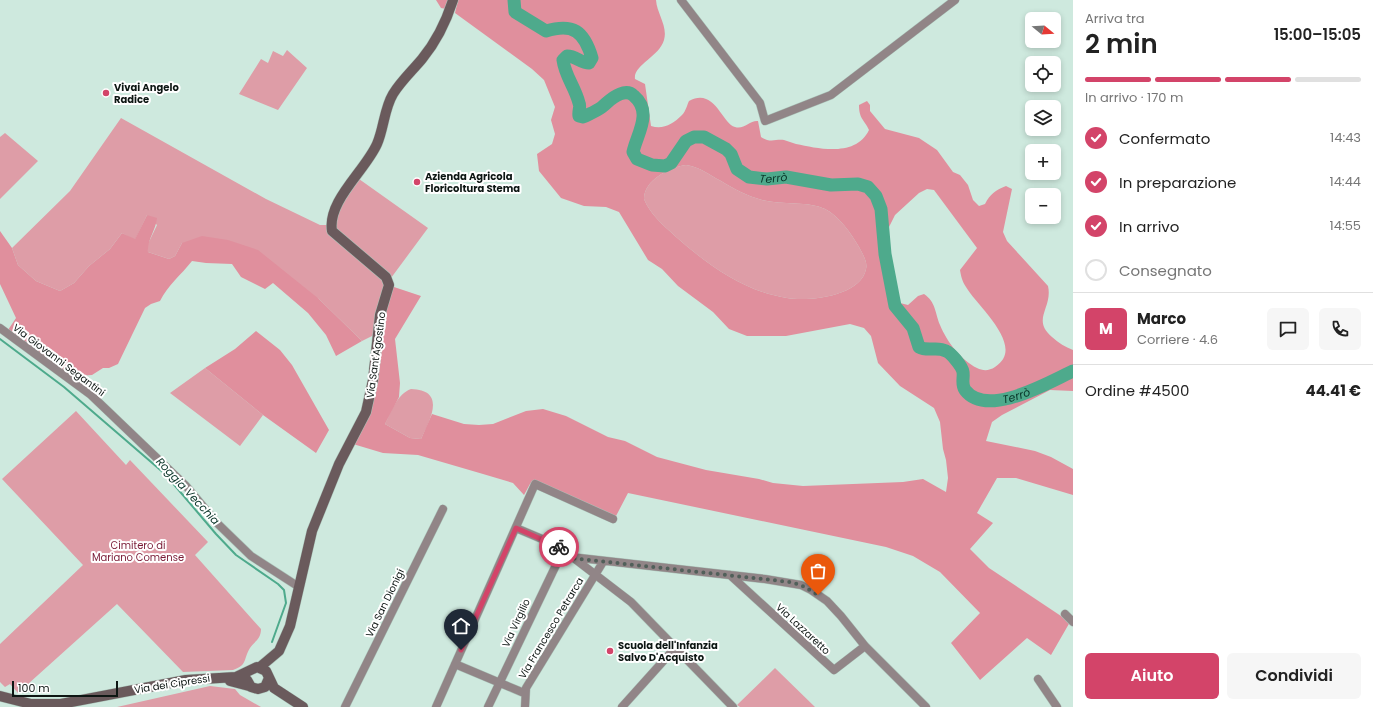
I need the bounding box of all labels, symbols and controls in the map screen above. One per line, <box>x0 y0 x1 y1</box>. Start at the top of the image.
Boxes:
text: Arriva tra <box>1085 9 1145 28</box>
north arrow <box>1025 12 1061 48</box>
map controls <box>1025 12 1061 224</box>
text: 15:00–15:05 <box>1274 24 1361 45</box>
text: 2 min <box>1085 26 1158 62</box>
button: locate <box>1025 56 1061 92</box>
place label: Vivai Angelo Radice <box>114 80 179 107</box>
marker: Vivai Angelo Radice <box>101 88 111 98</box>
text: In arrivo · 170 m <box>1085 88 1183 107</box>
button: layers <box>1025 100 1061 136</box>
icon: check <box>1085 127 1107 149</box>
text: Confermato <box>1119 128 1210 149</box>
text: 14:43 <box>1330 128 1361 147</box>
button: + <box>1025 144 1061 180</box>
place label: Azienda Agricola Floricoltura Stema <box>425 169 520 196</box>
water label: Terrò <box>759 169 788 187</box>
icon: check <box>1085 171 1107 193</box>
text: In preparazione <box>1119 172 1236 193</box>
text: 14:44 <box>1330 172 1361 191</box>
marker: Azienda Agricola Floricoltura Stema <box>412 177 422 187</box>
button: − <box>1025 188 1061 224</box>
icon: check <box>1085 215 1107 237</box>
text: In arrivo <box>1119 216 1179 237</box>
text: 14:55 <box>1330 216 1361 235</box>
text: Consegnato <box>1119 260 1212 281</box>
text: Marco <box>1137 308 1186 329</box>
button: chat <box>1267 308 1309 350</box>
button: phone <box>1319 308 1361 350</box>
street label: Via Sant'Agostino <box>363 311 389 399</box>
text: M <box>1099 318 1113 339</box>
street label: Via Giovanni Segantini <box>10 320 108 400</box>
text: Corriere · 4.6 <box>1137 330 1218 349</box>
text: Ordine #4500 <box>1085 380 1189 401</box>
text: 44.41 € <box>1306 380 1361 401</box>
water label: Terrò <box>1001 384 1032 407</box>
water label: Roggia Vecchia <box>153 454 224 529</box>
courier <box>539 527 579 567</box>
icon: bike <box>548 536 570 558</box>
park label: Cimitero di Mariano Comense <box>92 538 184 565</box>
pin <box>801 554 835 595</box>
icon: bag <box>807 560 829 582</box>
street label: Via San Dionigi <box>362 566 408 640</box>
street label: Via Francesco Petrarca <box>515 574 587 682</box>
street label: Via Virgilio <box>498 596 534 650</box>
street label: Via Lazzaretto <box>773 600 833 658</box>
pin <box>444 609 478 650</box>
icon: home <box>450 615 472 637</box>
place label: Scuola dell'Infanzia Salvo D'Acquisto <box>618 638 718 665</box>
marker: Scuola dell'Infanzia Salvo D'Acquisto <box>605 646 615 656</box>
button: Aiuto <box>1085 653 1219 699</box>
button: Condividi <box>1227 653 1361 699</box>
street label: Via dei Cipressi <box>133 671 211 697</box>
scale bar <box>12 679 118 698</box>
text: 100 m <box>18 680 50 696</box>

